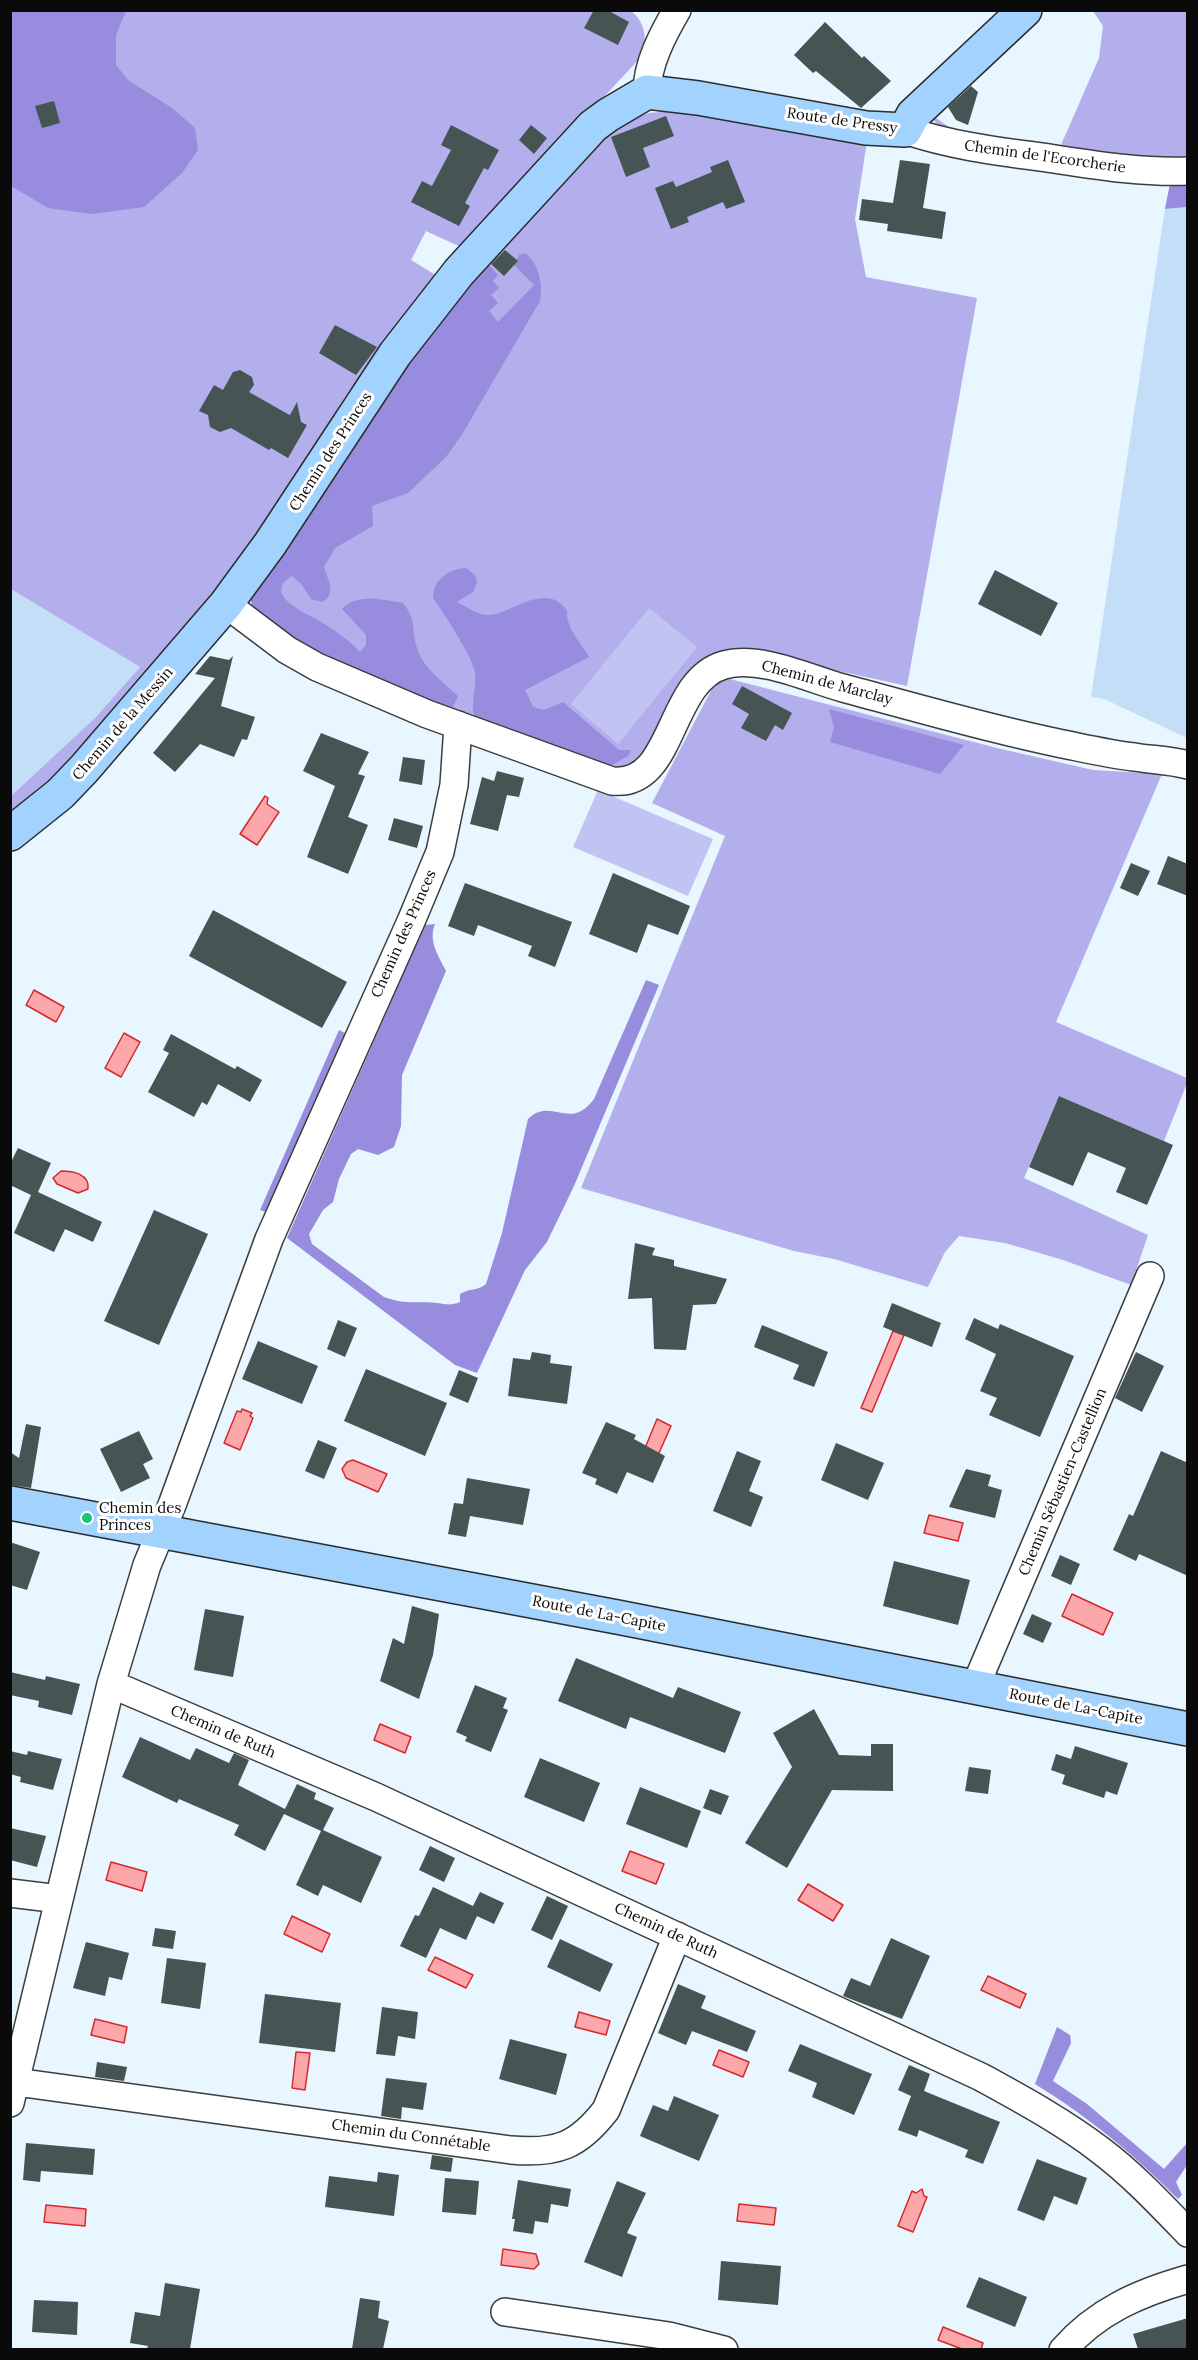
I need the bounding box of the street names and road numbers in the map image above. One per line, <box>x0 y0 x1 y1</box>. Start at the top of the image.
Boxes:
street label: Route de Pressy <box>786 104 898 138</box>
street label: Chemin de l'Ecorcherie <box>963 137 1127 177</box>
street label: Chemin des Princes <box>286 389 376 515</box>
street label: Chemin de Marclay <box>760 657 894 709</box>
street label: Chemin de la Messin <box>69 664 177 784</box>
street label: Chemin des Princes <box>368 867 440 1001</box>
street label: Chemin Sébastien-Castellion <box>1015 1385 1111 1579</box>
street label: Route de La-Capite <box>531 1592 667 1636</box>
street label: Route de La-Capite <box>1008 1685 1144 1729</box>
street label: Chemin de Ruth <box>168 1702 278 1762</box>
street label: Chemin de Ruth <box>611 1899 721 1963</box>
street label: Chemin du Connétable <box>330 2116 492 2156</box>

